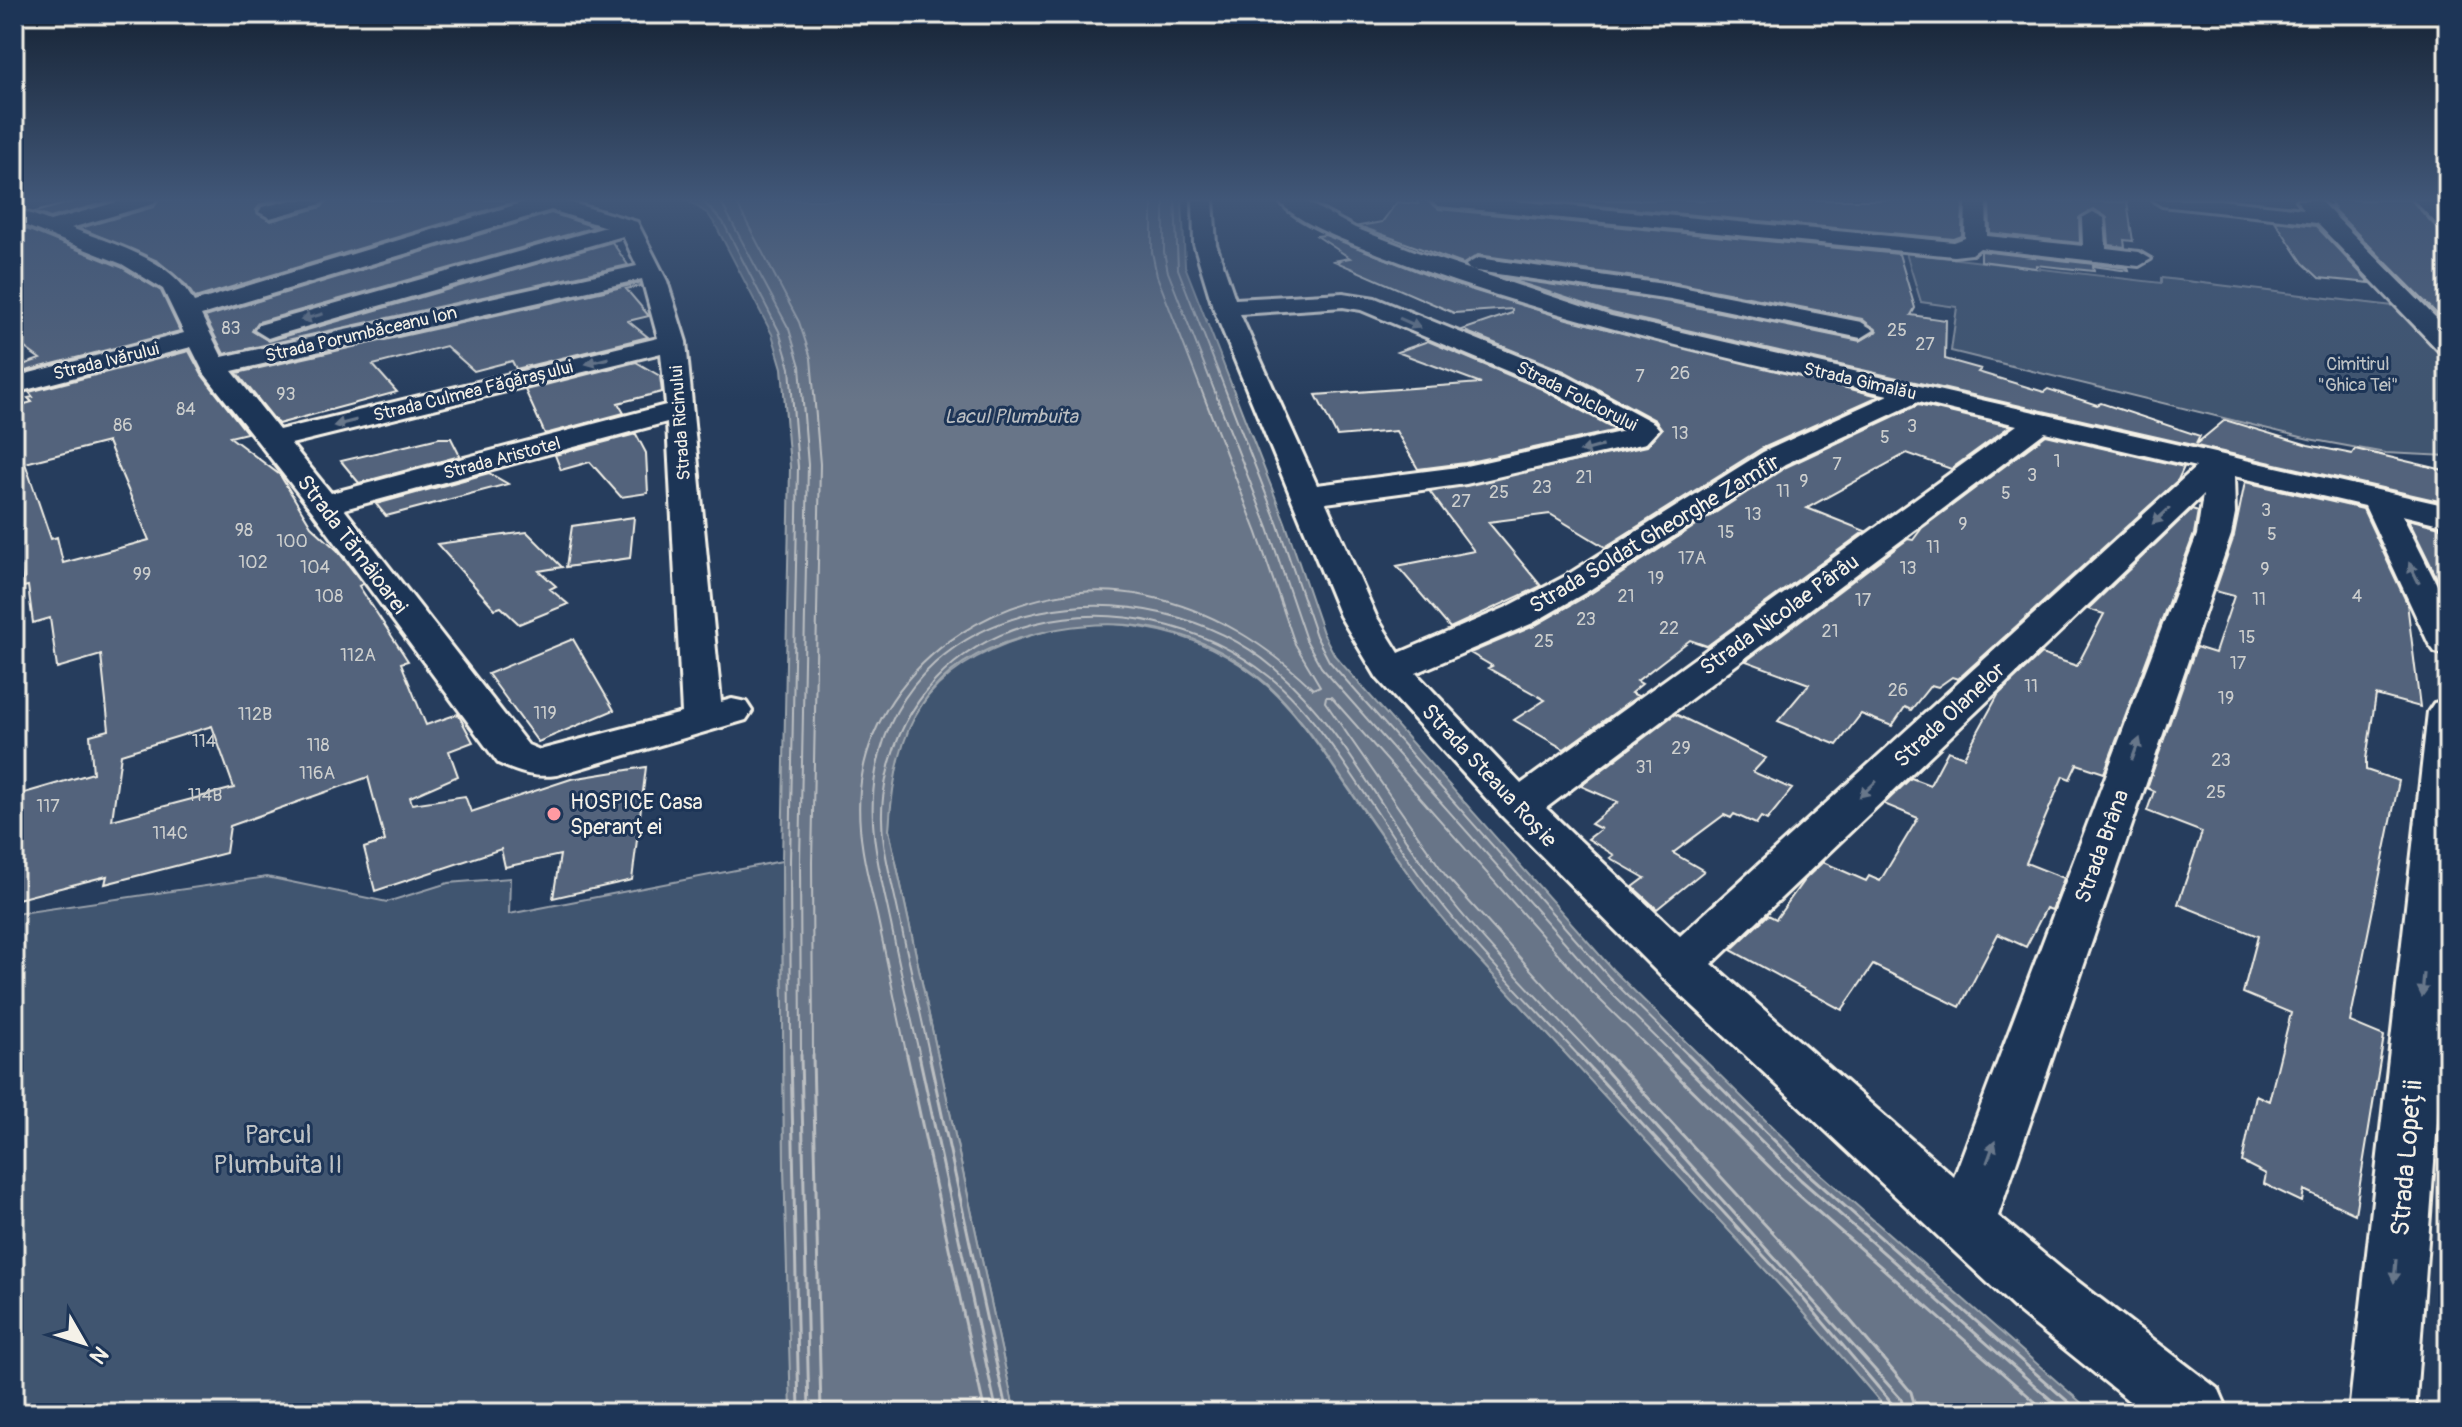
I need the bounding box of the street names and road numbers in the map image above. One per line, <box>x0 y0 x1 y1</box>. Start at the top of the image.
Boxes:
street label: Strada Porumbăceanu Ion <box>263 301 459 368</box>
street label: Strada Ivărului <box>51 337 161 386</box>
street label: Strada Culmea Făgărașului <box>371 356 575 427</box>
street label: Strada Folclorului <box>1512 356 1641 437</box>
street label: Strada Gimalău <box>1801 357 1919 406</box>
street label: Strada Ricinului <box>665 365 696 481</box>
street label: Strada Aristotel <box>441 432 563 485</box>
street label: Strada Soldat Gheorghe Zamfir <box>1524 448 1785 620</box>
street label: Strada Tămâioarei <box>291 469 414 620</box>
street label: Strada Nicolae Pârâu <box>1695 548 1865 682</box>
street label: Strada Olanelor <box>1888 656 2011 774</box>
street label: Strada Steaua Roșie <box>1415 698 1563 854</box>
street label: Strada Brâna <box>2068 786 2135 907</box>
street label: Strada Lopeții <box>2384 1079 2430 1237</box>

